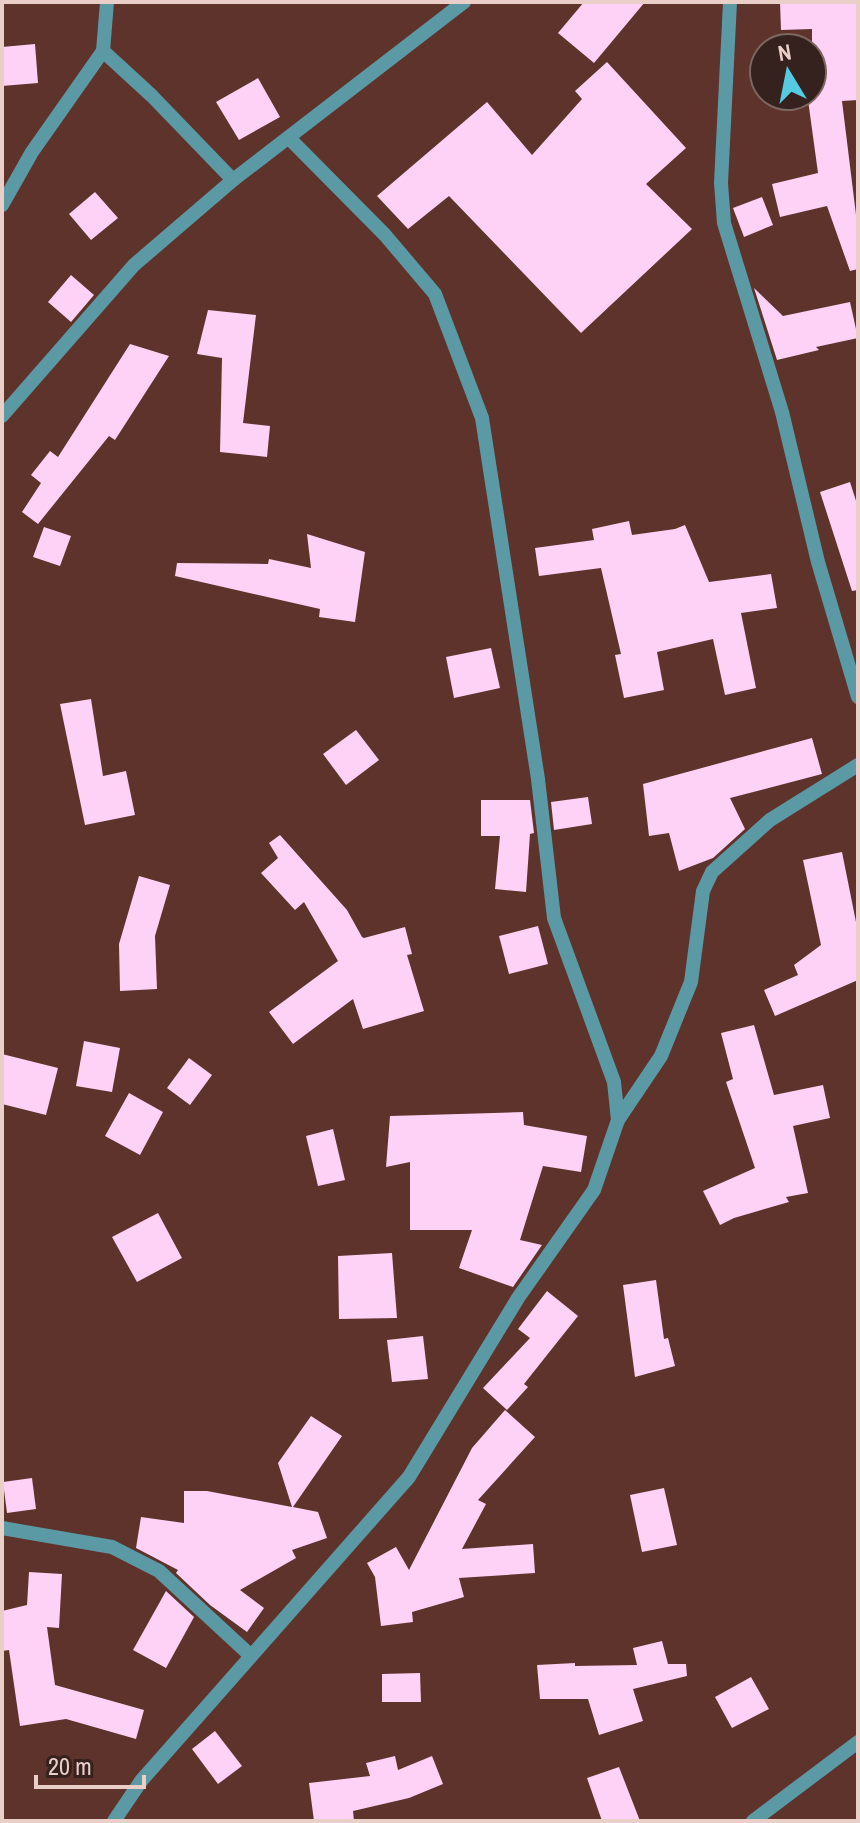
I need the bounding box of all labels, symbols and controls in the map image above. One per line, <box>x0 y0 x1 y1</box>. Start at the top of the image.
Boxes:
north arrow <box>748 32 828 112</box>
text: N <box>776 36 794 68</box>
scale bar <box>36 1739 144 1789</box>
text: 20 m <box>48 1750 92 1782</box>

